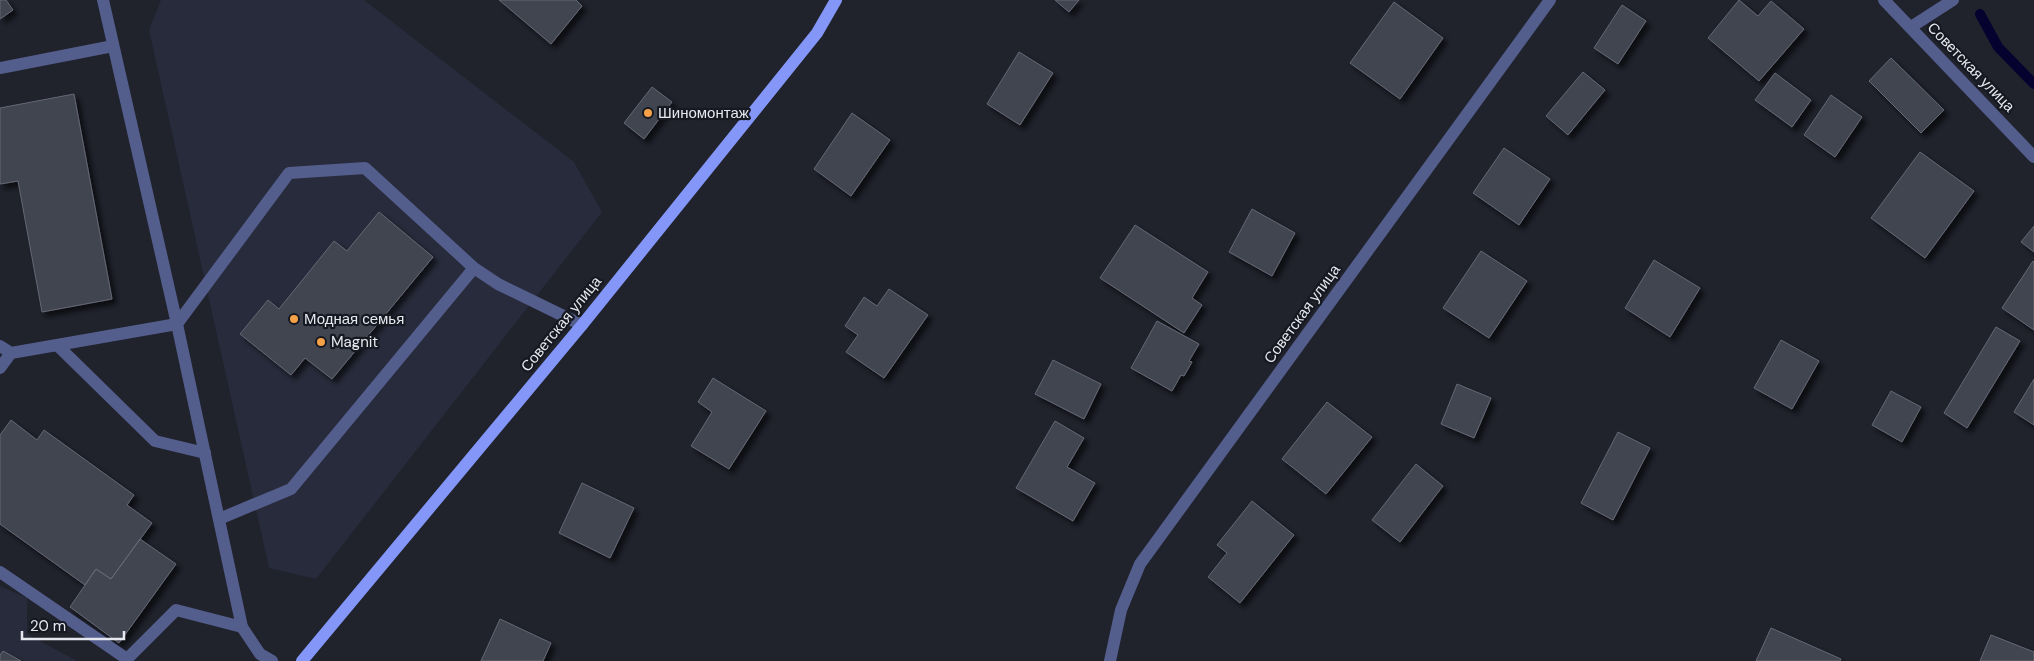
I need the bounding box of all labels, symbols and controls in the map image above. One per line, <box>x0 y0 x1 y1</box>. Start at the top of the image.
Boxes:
street label: Советская улица <box>1923 18 2019 117</box>
place label: Шиномонтаж <box>658 103 749 123</box>
marker: Шиномонтаж <box>642 107 654 119</box>
street label: Советская улица <box>1259 260 1345 367</box>
street label: Советская улица <box>516 272 606 376</box>
place label: Модная семья <box>304 309 404 329</box>
marker: Модная семья <box>288 313 300 325</box>
place label: Magnit <box>331 332 378 352</box>
marker: Magnit <box>315 336 327 348</box>
scale bar <box>22 608 125 640</box>
text: 20 m <box>30 616 66 636</box>

